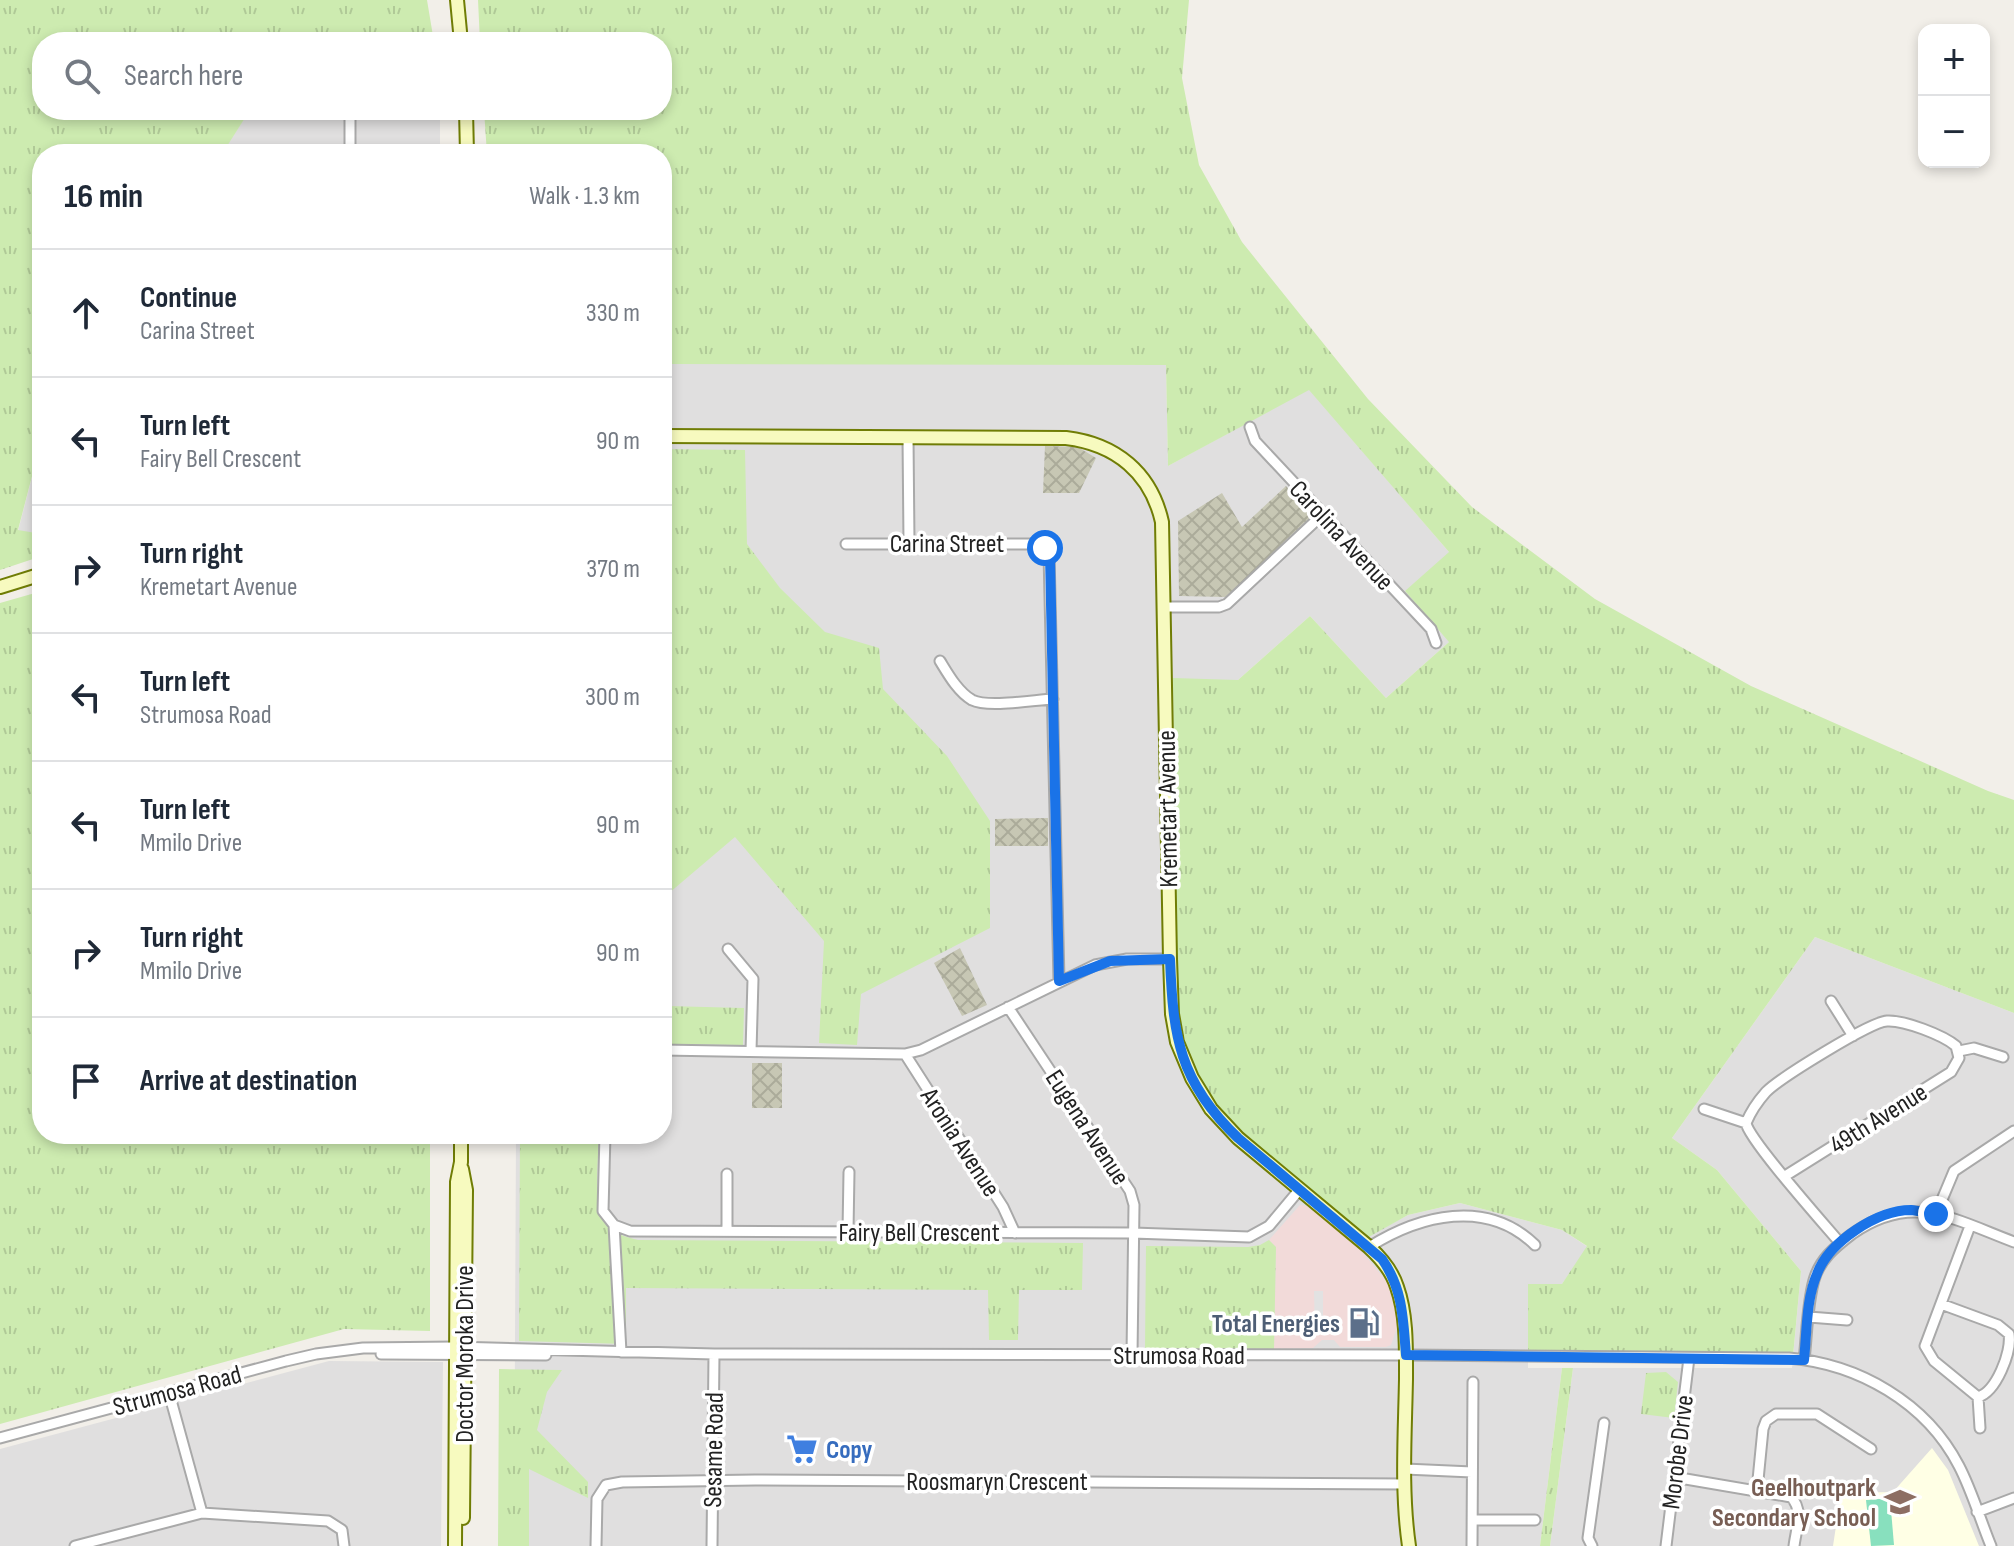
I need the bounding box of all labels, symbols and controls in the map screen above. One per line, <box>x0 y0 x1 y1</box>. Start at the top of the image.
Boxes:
map controls <box>1918 24 1990 168</box>
button: + <box>1918 24 1990 96</box>
search box <box>32 32 672 120</box>
icon: search <box>60 54 104 98</box>
text: Search here <box>124 58 243 94</box>
button: − <box>1918 96 1990 168</box>
text: 16 min <box>64 176 143 217</box>
text: Walk · 1.3 km <box>529 181 640 212</box>
text: Continue <box>140 280 237 316</box>
icon: ahead <box>64 291 108 335</box>
text: 330 m <box>586 298 640 329</box>
text: Carina Street <box>140 316 255 347</box>
text: Turn left <box>140 408 230 444</box>
icon: left <box>64 419 108 463</box>
text: 90 m <box>596 426 640 457</box>
text: Fairy Bell Crescent <box>140 444 301 475</box>
street label: Carolina Avenue <box>1282 475 1400 597</box>
street label: Carina Street <box>890 529 1004 560</box>
route start <box>1027 530 1063 566</box>
text: Turn right <box>140 536 243 572</box>
icon: right <box>64 547 108 591</box>
text: 370 m <box>586 554 640 585</box>
text: Kremetart Avenue <box>140 572 297 603</box>
text: Turn left <box>140 664 230 700</box>
icon: left <box>64 675 108 719</box>
text: 300 m <box>585 682 640 713</box>
text: Strumosa Road <box>140 700 272 731</box>
street label: Kremetart Avenue <box>1152 730 1185 888</box>
text: Turn left <box>140 792 230 828</box>
icon: left <box>64 803 108 847</box>
text: 90 m <box>596 810 640 841</box>
text: Mmilo Drive <box>140 828 242 859</box>
text: Turn right <box>140 920 243 956</box>
icon: right <box>64 931 108 975</box>
text: 90 m <box>596 938 640 969</box>
text: Mmilo Drive <box>140 956 242 987</box>
icon: arrive <box>64 1059 108 1103</box>
text: Arrive at destination <box>140 1063 357 1099</box>
street label: Eugena Avenue <box>1038 1064 1135 1191</box>
street label: 49th Avenue <box>1824 1077 1933 1161</box>
street label: Aronia Avenue <box>913 1082 1006 1203</box>
route end <box>1918 1196 1954 1232</box>
street label: Fairy Bell Crescent <box>838 1218 1000 1249</box>
street label: Doctor Moroka Drive <box>450 1265 481 1443</box>
fuel station icon: Total Energies <box>1347 1306 1381 1340</box>
place label: Total Energies <box>1212 1309 1340 1340</box>
street label: Strumosa Road <box>1113 1341 1245 1372</box>
street label: Strumosa Road <box>110 1359 245 1423</box>
street label: Sesame Road <box>698 1392 731 1508</box>
street label: Morobe Drive <box>1656 1393 1701 1511</box>
supermarket icon: Copy <box>785 1432 819 1466</box>
place label: Copy <box>826 1435 873 1466</box>
street label: Roosmaryn Crescent <box>906 1467 1088 1498</box>
place label: Geelhoutpark Secondary School <box>1712 1473 1876 1534</box>
school or university icon: Geelhoutpark Secondary School <box>1883 1485 1917 1519</box>

